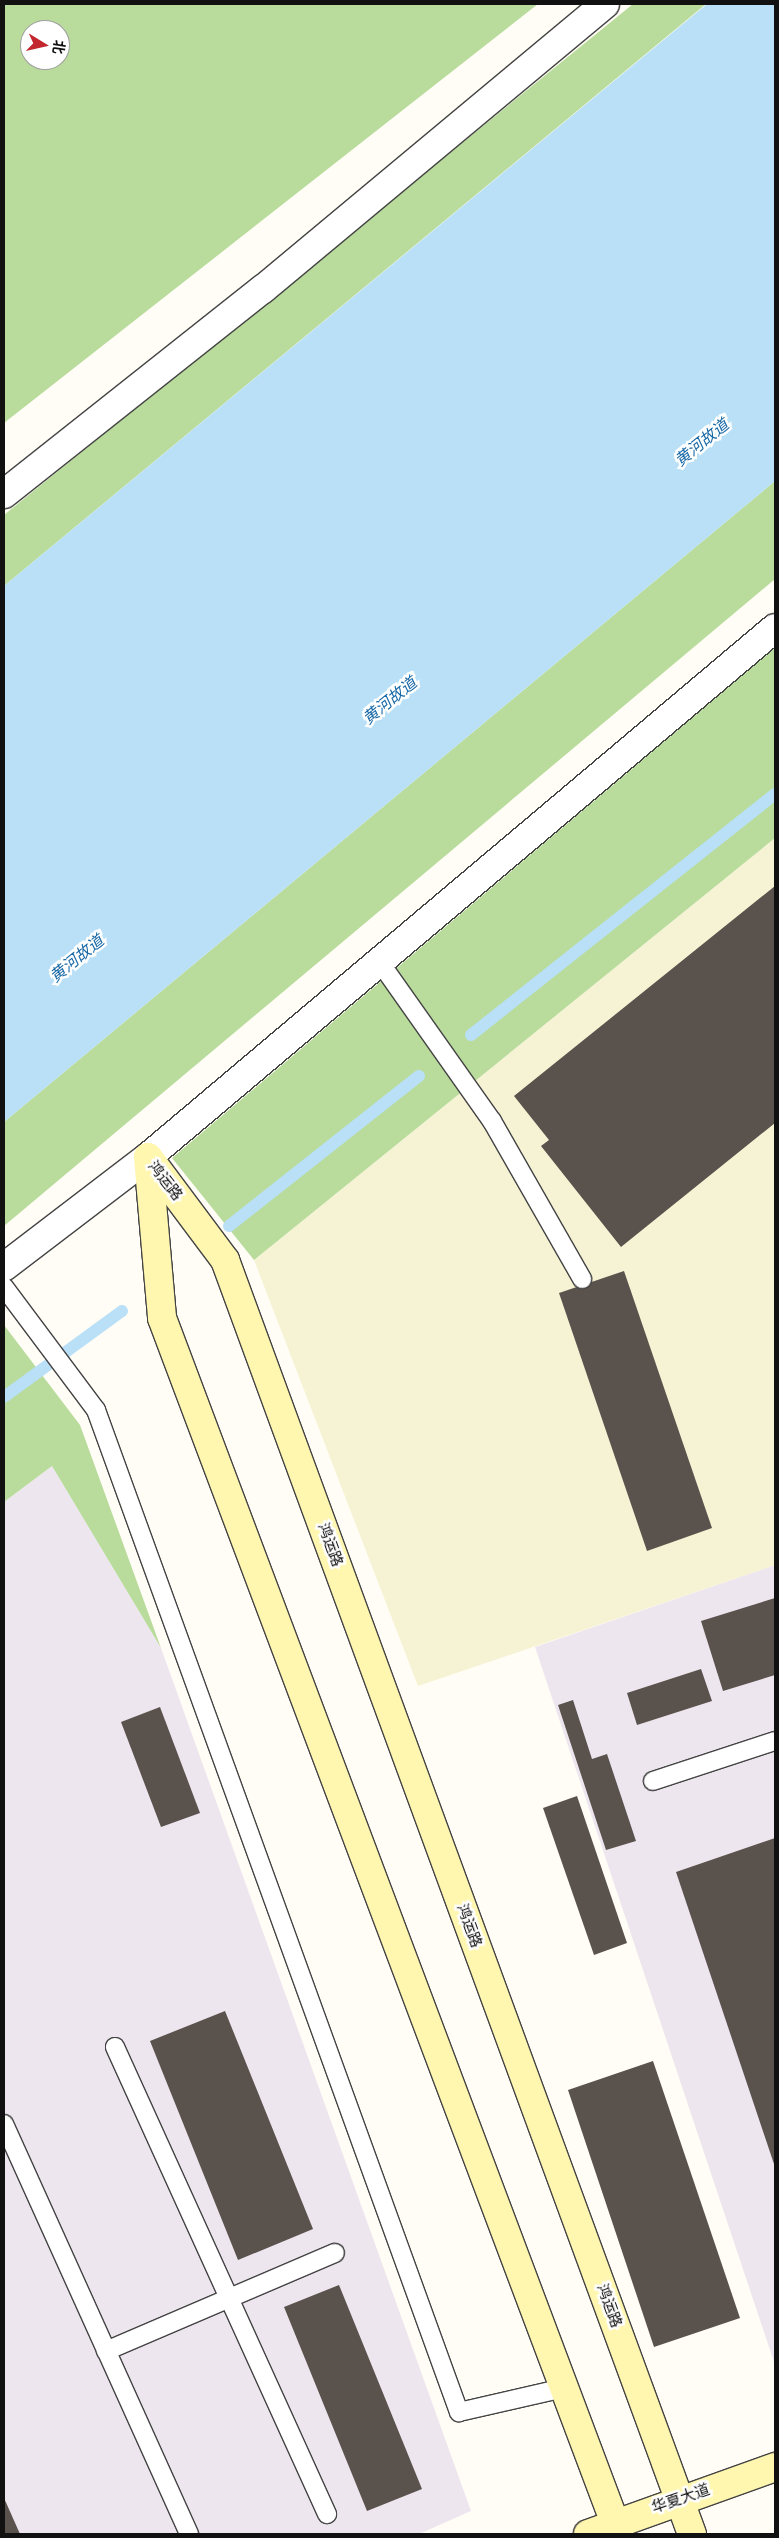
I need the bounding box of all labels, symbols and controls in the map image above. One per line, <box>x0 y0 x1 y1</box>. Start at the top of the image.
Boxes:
north arrow <box>20 20 70 70</box>
text: 北 <box>50 39 68 55</box>
water label: 黄河故道 <box>671 415 733 471</box>
water label: 黄河故道 <box>359 673 421 729</box>
water label: 黄河故道 <box>46 931 108 987</box>
street label: 鸿运路 <box>144 1158 186 1204</box>
street label: 鸿运路 <box>314 1521 346 1569</box>
street label: 鸿运路 <box>453 1902 485 1950</box>
street label: 鸿运路 <box>593 2282 625 2330</box>
street label: 华夏大道 <box>650 2481 712 2517</box>

